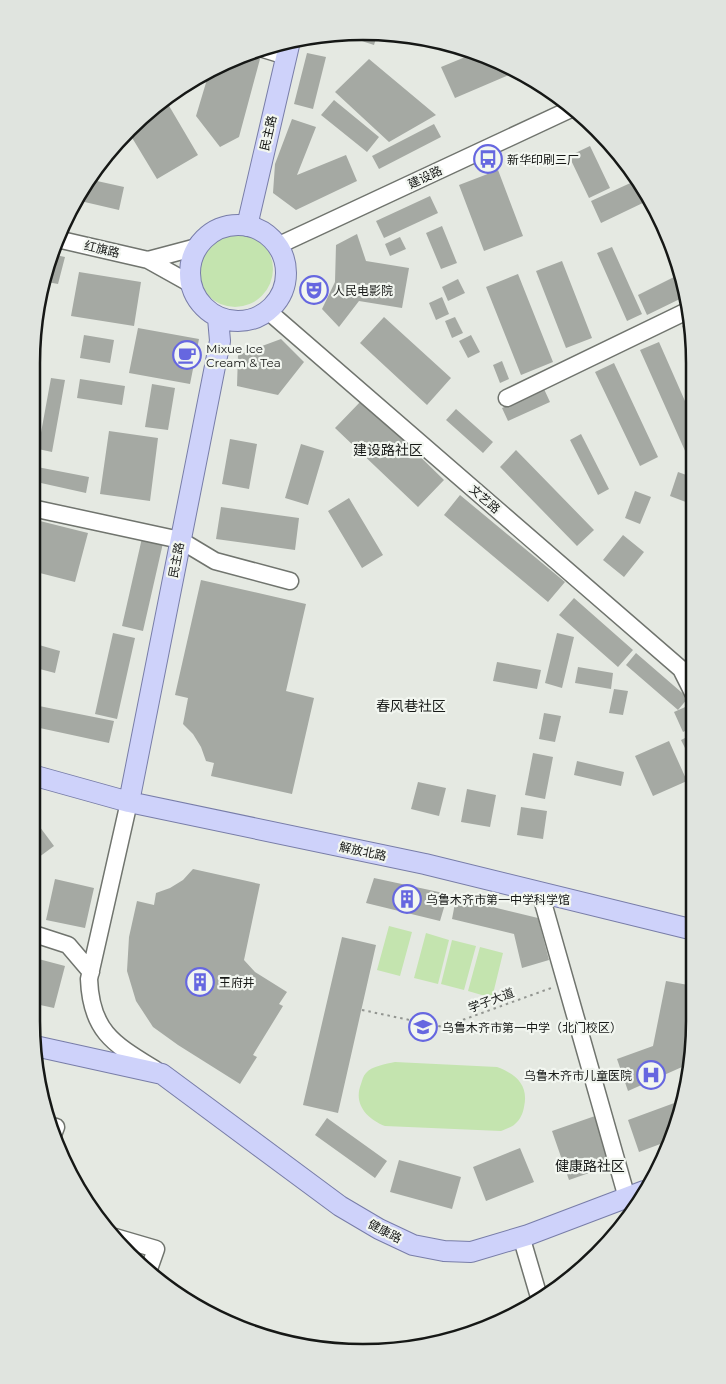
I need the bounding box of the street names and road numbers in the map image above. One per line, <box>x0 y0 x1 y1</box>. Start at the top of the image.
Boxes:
street label: 民主路 <box>257 114 279 152</box>
street label: 建设路 <box>406 163 444 191</box>
street label: 红旗路 <box>83 238 121 260</box>
street label: 文艺路 <box>466 482 504 516</box>
street label: 民主路 <box>165 541 187 579</box>
street label: 解放北路 <box>338 839 388 863</box>
street label: 学子大道 <box>466 985 516 1015</box>
street label: 健康路 <box>366 1216 404 1246</box>

